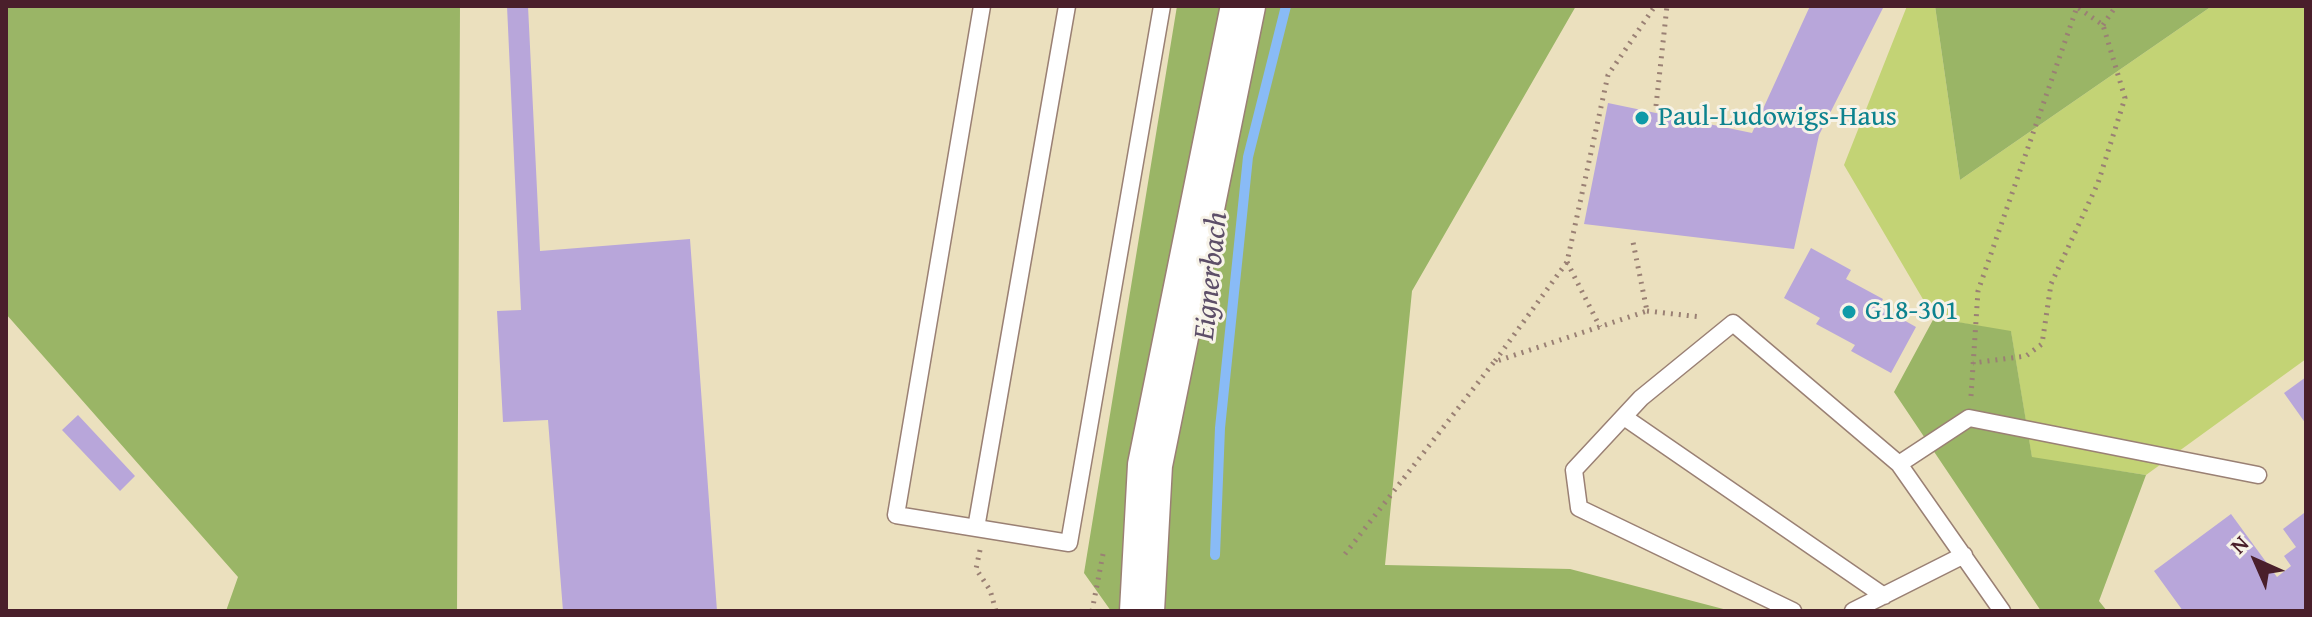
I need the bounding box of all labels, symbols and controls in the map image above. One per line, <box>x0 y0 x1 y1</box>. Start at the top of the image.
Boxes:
place label: Paul-Ludowigs-Haus <box>1658 101 1897 135</box>
marker: Paul-Ludowigs-Haus <box>1633 109 1651 127</box>
water label: Eignerbach <box>1187 210 1237 342</box>
place label: G18-301 <box>1865 295 1959 329</box>
marker: G18-301 <box>1840 303 1858 321</box>
north arrow <box>2216 521 2296 601</box>
text: N <box>2223 528 2256 561</box>

